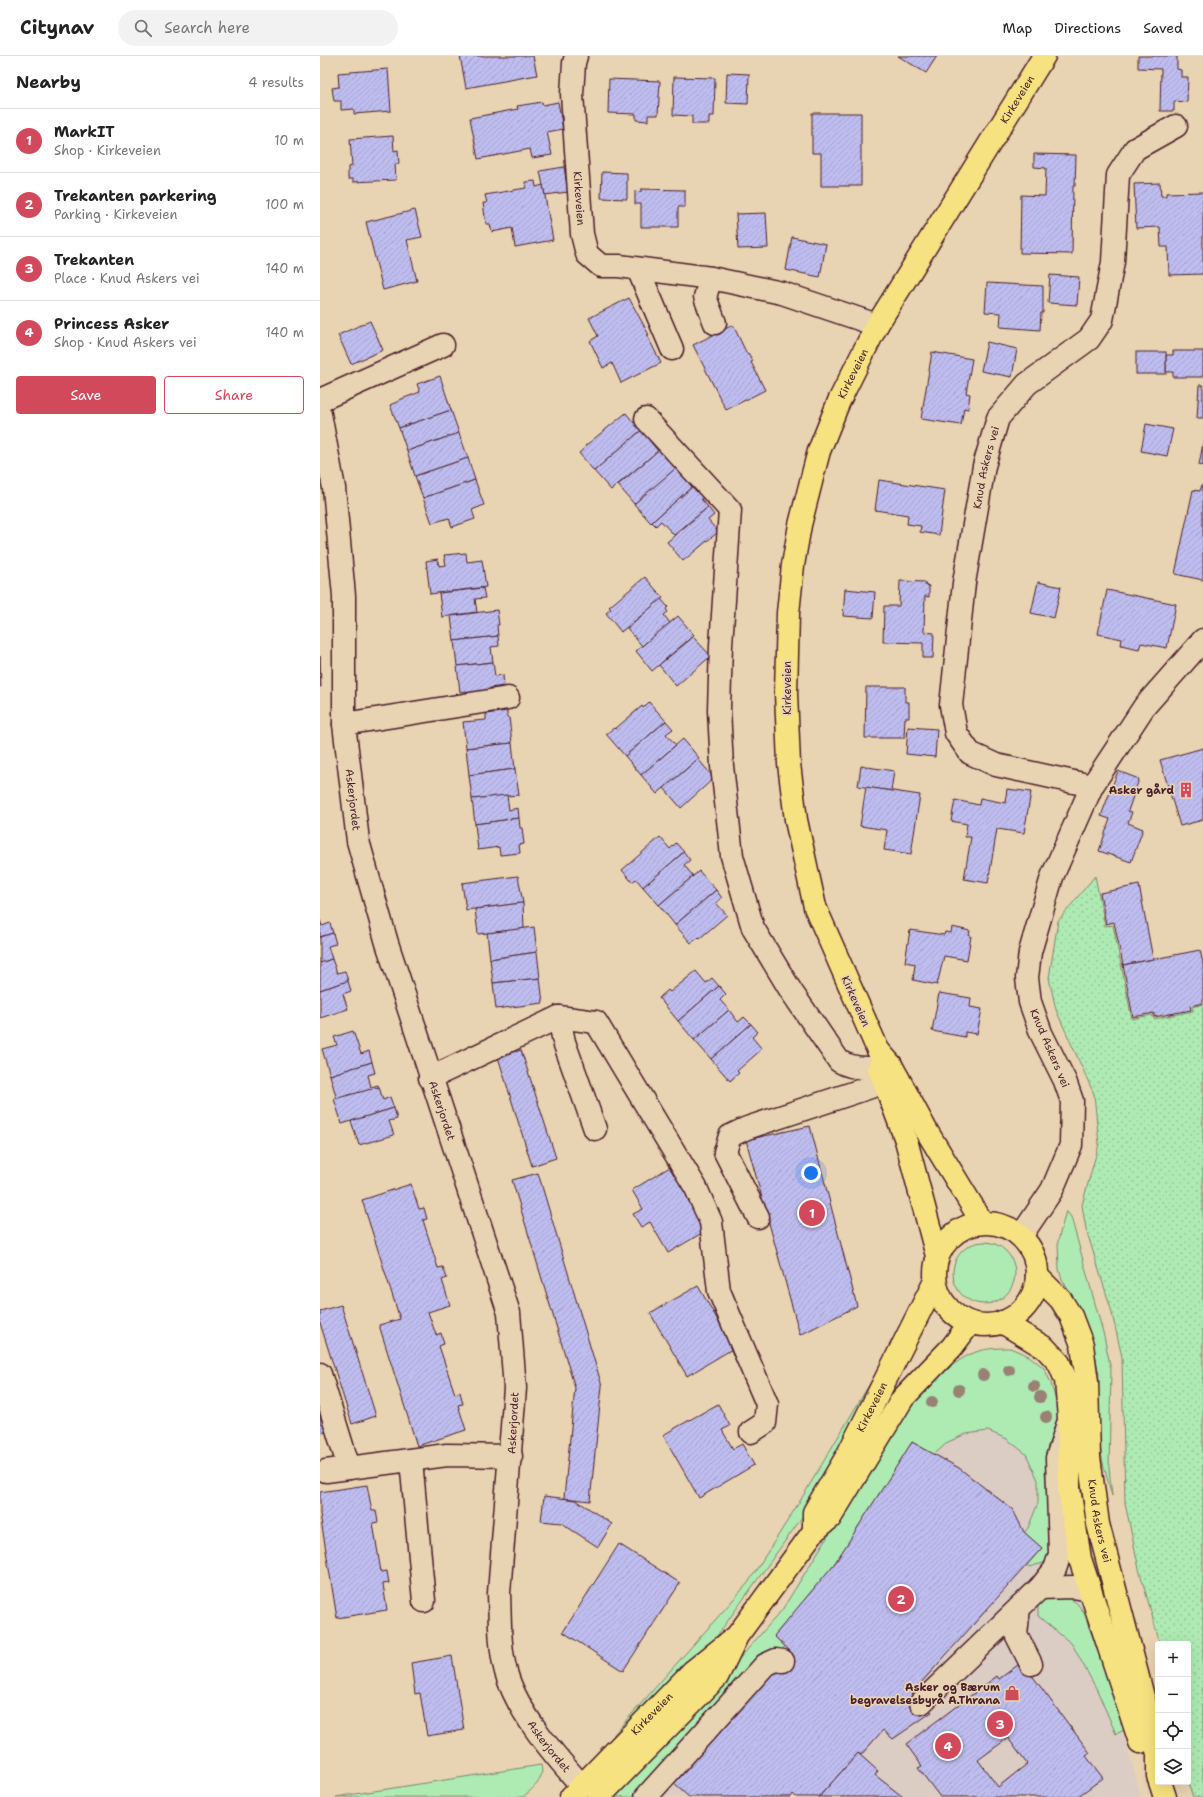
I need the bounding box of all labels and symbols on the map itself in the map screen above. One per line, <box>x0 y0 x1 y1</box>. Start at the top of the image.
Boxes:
street label: Kirkeveien <box>997 72 1038 127</box>
street label: Kirkeveien <box>570 171 588 226</box>
street label: Kirkeveien <box>834 346 872 401</box>
street label: Knud Askers vei <box>970 425 1003 510</box>
street label: Kirkeveien <box>780 661 795 715</box>
street label: Askerjordet <box>341 768 364 832</box>
building icon: Asker gård <box>1177 781 1195 799</box>
place label: Asker gård <box>1109 783 1174 798</box>
street label: Kirkeveien <box>838 973 874 1029</box>
street label: Knud Askers vei <box>1026 1006 1073 1090</box>
street label: Askerjordet <box>425 1079 459 1143</box>
your location <box>801 1163 821 1183</box>
pin: 1 <box>799 1198 825 1228</box>
street label: Kirkeveien <box>853 1379 891 1435</box>
street label: Askerjordet <box>504 1391 523 1454</box>
street label: Knud Askers vei <box>1084 1478 1115 1564</box>
pin: 2 <box>888 1584 914 1614</box>
place label: Asker og Bærum begravelsesbyrå A.Thrana <box>850 1680 1000 1708</box>
shop icon: Asker og Bærum begravelsesbyrå A.Thrana <box>1003 1684 1021 1702</box>
street label: Kirkeveien <box>628 1689 676 1739</box>
pin: 3 <box>987 1709 1013 1739</box>
street label: Askerjordet <box>524 1718 574 1776</box>
pin: 4 <box>935 1731 961 1761</box>

